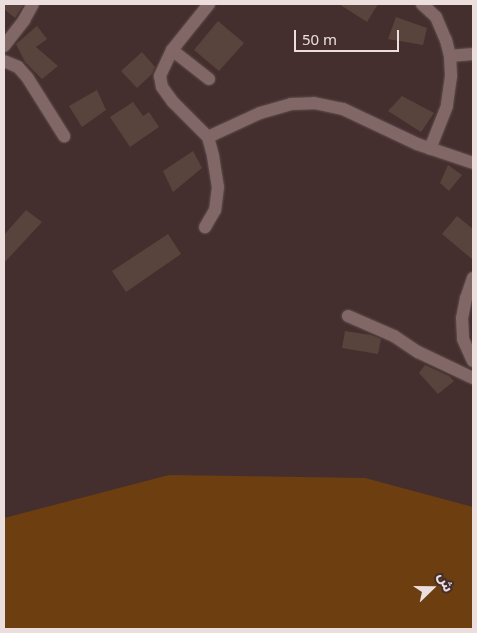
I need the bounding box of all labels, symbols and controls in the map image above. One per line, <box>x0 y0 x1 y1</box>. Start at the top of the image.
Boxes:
scale bar <box>297 20 402 52</box>
text: 50 m <box>302 29 337 49</box>
north arrow <box>407 563 457 613</box>
text: ش <box>434 570 459 595</box>

